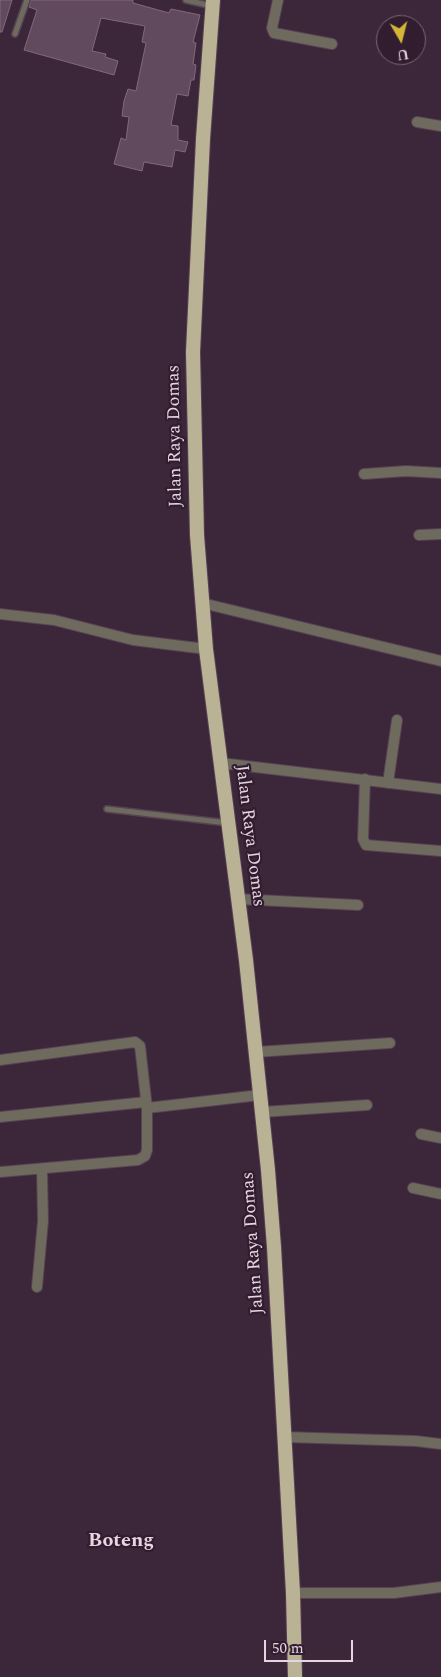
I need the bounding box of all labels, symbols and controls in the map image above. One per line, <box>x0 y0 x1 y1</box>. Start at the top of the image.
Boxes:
north arrow <box>376 15 426 65</box>
text: U <box>396 43 410 66</box>
street label: Jalan Raya Domas <box>164 365 188 507</box>
street label: Jalan Raya Domas <box>230 764 268 908</box>
street label: Jalan Raya Domas <box>238 1171 270 1315</box>
district label: Boteng <box>88 1530 154 1554</box>
scale bar <box>266 1630 355 1662</box>
text: 50 m <box>272 1637 304 1660</box>

